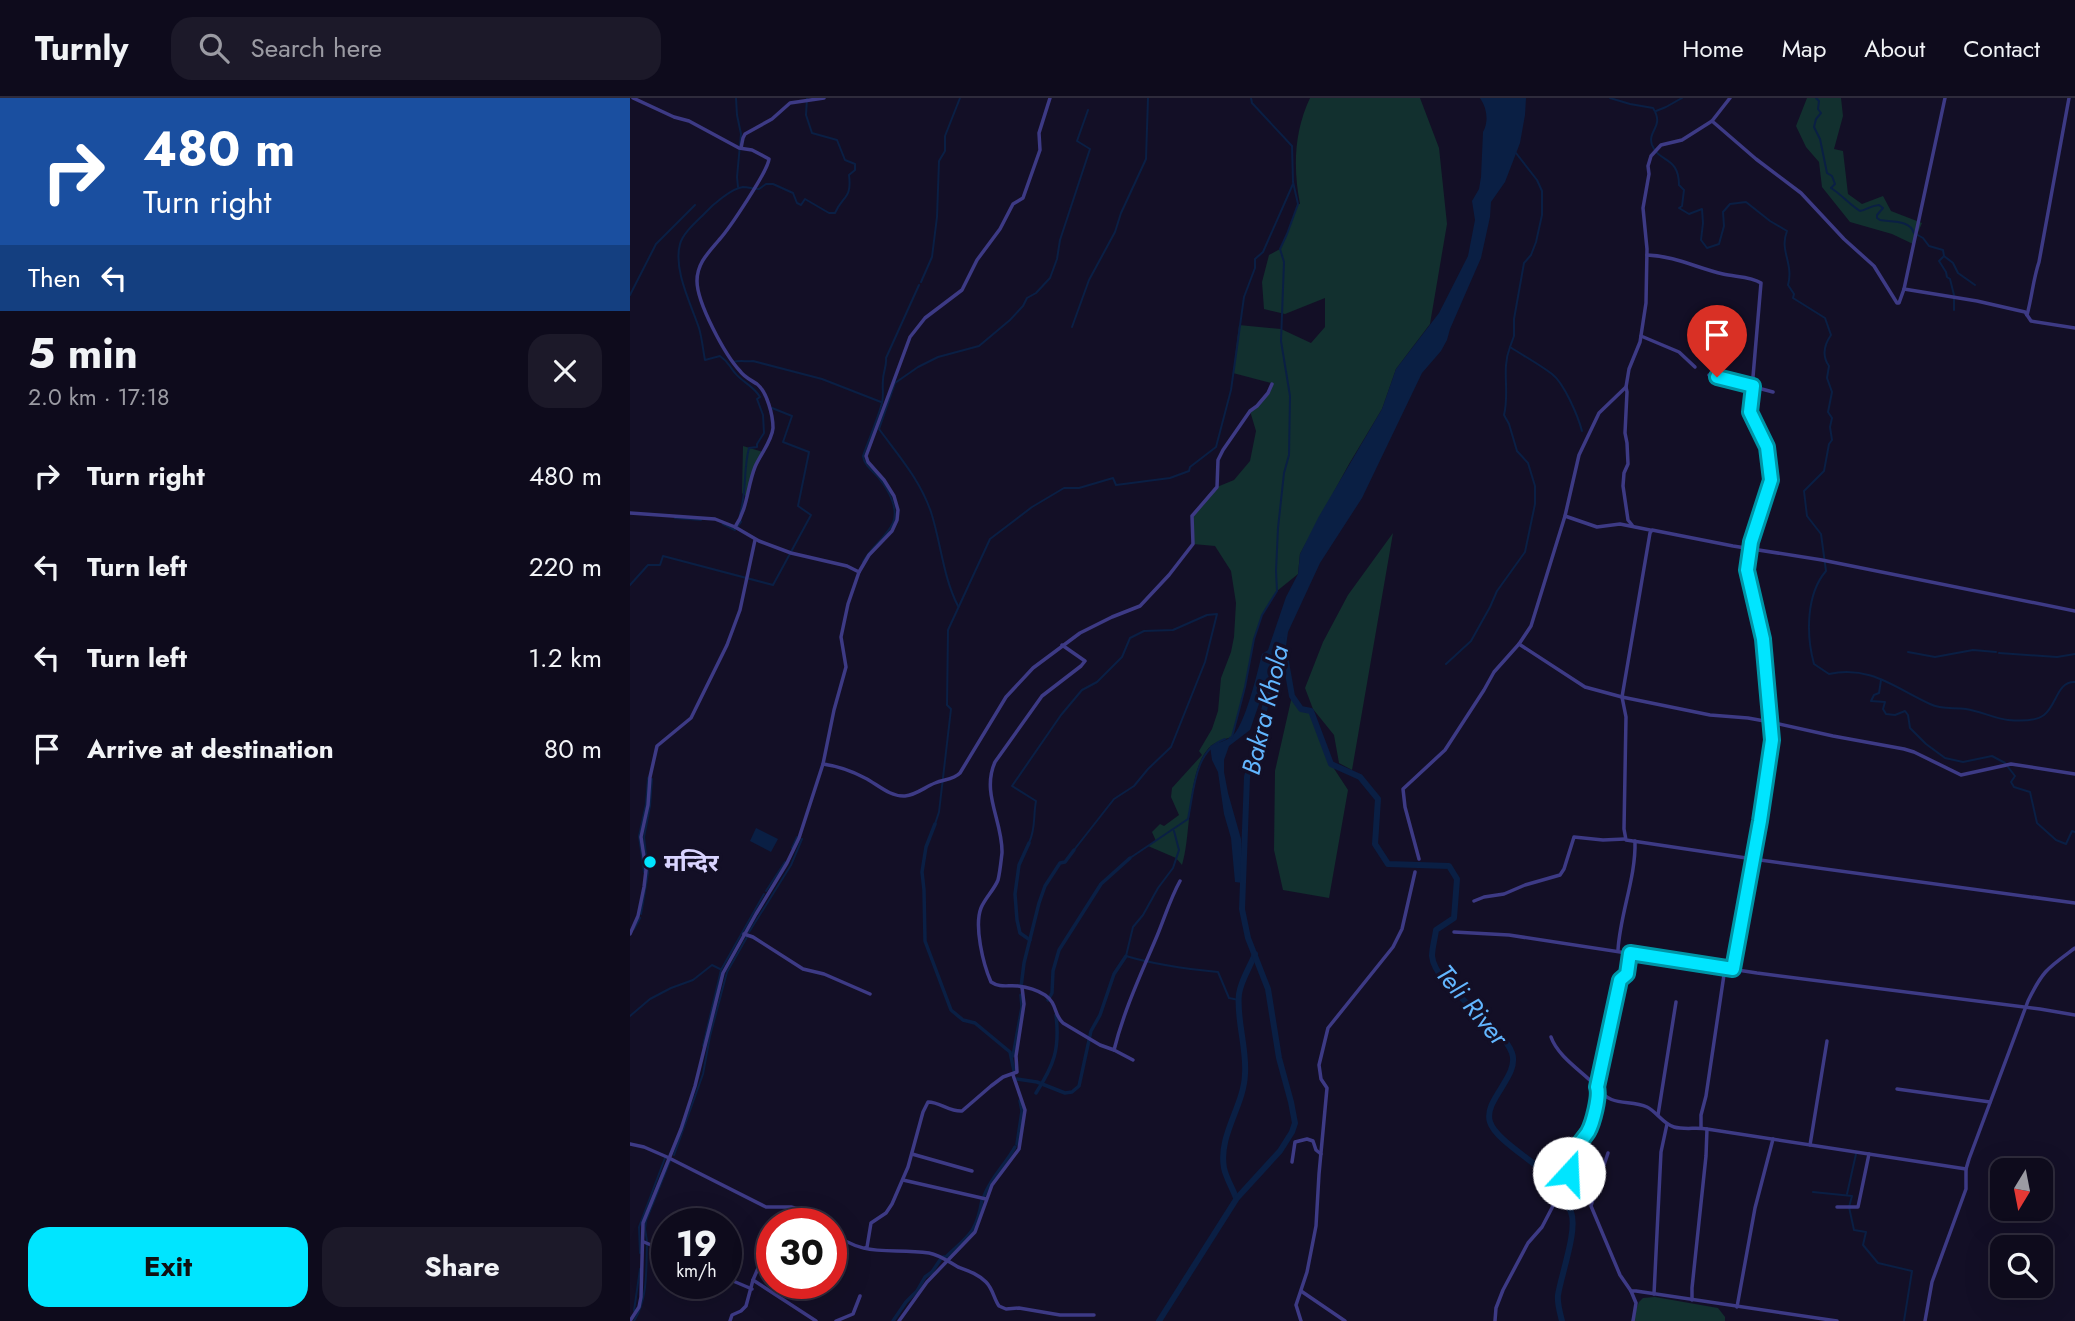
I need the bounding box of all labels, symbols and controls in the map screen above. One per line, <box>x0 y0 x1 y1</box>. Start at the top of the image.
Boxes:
search box <box>171 17 661 80</box>
text: Turnly <box>35 25 129 72</box>
icon: search <box>195 29 233 67</box>
text: Search here <box>251 29 382 67</box>
text: Home <box>1682 31 1744 66</box>
text: Map <box>1782 31 1826 66</box>
text: About <box>1864 31 1925 66</box>
text: Contact <box>1963 31 2040 66</box>
text: 480 m <box>143 114 295 184</box>
icon: right <box>28 126 119 217</box>
text: Turn right <box>143 179 272 225</box>
text: Then <box>28 259 81 297</box>
icon: left <box>95 259 133 297</box>
pin <box>1687 305 1747 377</box>
icon: arrive <box>1698 316 1736 354</box>
text: 5 min <box>28 323 138 384</box>
button: close <box>528 334 602 408</box>
text: 2.0 km · 17:18 <box>28 380 170 414</box>
icon: right <box>28 457 66 495</box>
text: Turn right <box>87 457 205 495</box>
text: 480 m <box>529 457 602 495</box>
icon: left <box>28 548 66 586</box>
text: Turn left <box>87 548 187 586</box>
text: 220 m <box>529 548 602 586</box>
icon: left <box>28 639 66 677</box>
text: Turn left <box>87 639 187 677</box>
text: 1.2 km <box>528 639 602 677</box>
water label: Bakra Khola <box>1232 641 1298 779</box>
icon: arrive <box>28 730 66 768</box>
text: Arrive at destination <box>87 730 334 768</box>
text: 80 m <box>544 730 602 768</box>
place label: मन्दिर <box>664 845 719 880</box>
marker: मन्दिर <box>642 854 658 870</box>
water label: Teli River <box>1427 956 1518 1055</box>
position arrow <box>1532 1136 1606 1210</box>
north arrow <box>1990 1158 2053 1222</box>
map controls <box>1990 1158 2053 1298</box>
speed limit sign: 30 <box>756 1208 847 1299</box>
text: 19 <box>676 1219 717 1269</box>
button: Exit <box>28 1227 308 1307</box>
button: Share <box>322 1227 602 1307</box>
button: search <box>1990 1235 2053 1298</box>
text: km/h <box>676 1258 717 1284</box>

